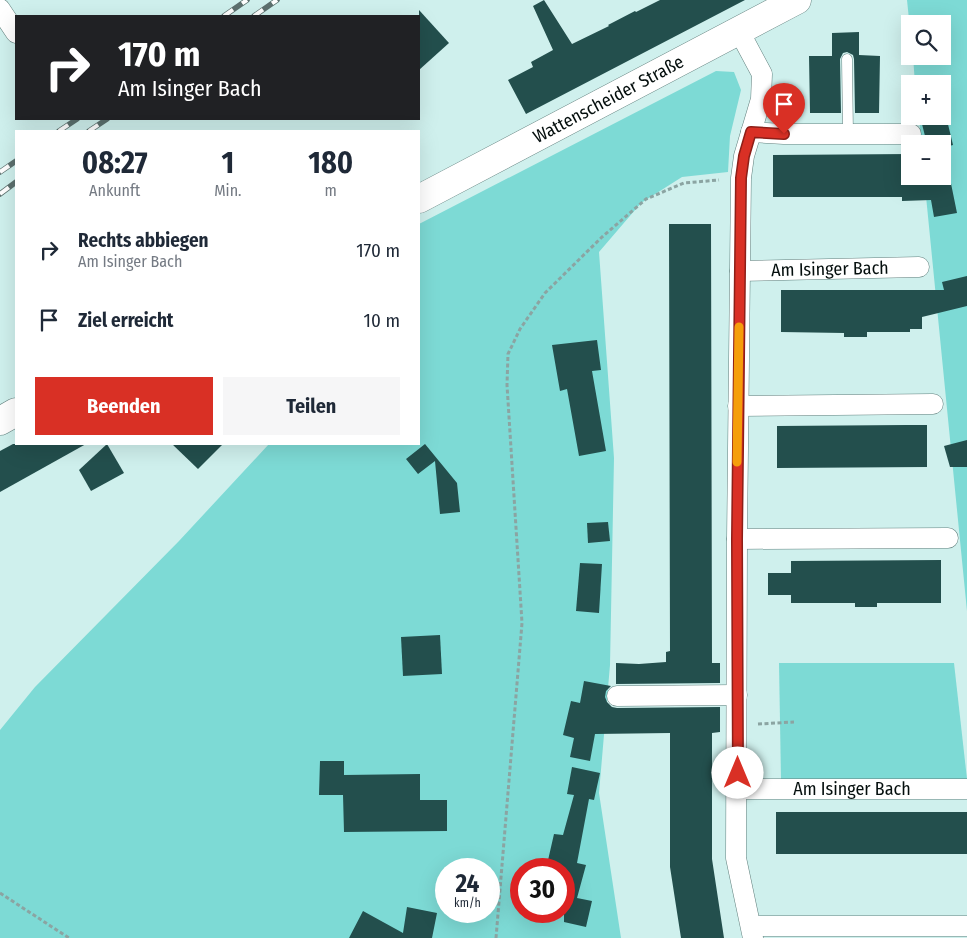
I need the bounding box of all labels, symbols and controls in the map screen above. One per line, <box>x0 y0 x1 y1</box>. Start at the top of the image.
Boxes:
map controls <box>901 15 951 185</box>
button: search <box>901 15 951 65</box>
text: 170 m <box>118 33 201 75</box>
icon: right <box>35 35 100 100</box>
street label: Wattenscheider Straße <box>529 51 687 148</box>
text: Am Isinger Bach <box>118 75 262 102</box>
button: + <box>901 75 951 125</box>
pin <box>763 83 805 134</box>
icon: arrive <box>770 90 798 118</box>
button: − <box>901 135 951 185</box>
text: 08:27 <box>82 145 147 181</box>
text: 1 <box>221 145 234 181</box>
text: 180 <box>308 145 353 181</box>
text: Ankunft <box>89 181 140 200</box>
text: Min. <box>214 181 241 200</box>
text: m <box>325 181 337 200</box>
text: Rechts abbiegen <box>78 229 208 252</box>
icon: right <box>35 236 63 264</box>
text: 170 m <box>356 239 400 262</box>
text: Am Isinger Bach <box>78 252 182 271</box>
street label: Am Isinger Bach <box>771 257 889 281</box>
icon: arrive <box>35 306 63 334</box>
text: Ziel erreicht <box>78 309 174 332</box>
text: 10 m <box>364 309 400 332</box>
button: Beenden <box>35 377 213 435</box>
button: Teilen <box>223 377 400 435</box>
position arrow <box>711 746 763 798</box>
street label: Am Isinger Bach <box>793 778 911 800</box>
speed limit sign: 30 <box>510 858 575 923</box>
text: 24 <box>456 869 479 899</box>
text: km/h <box>454 896 481 910</box>

